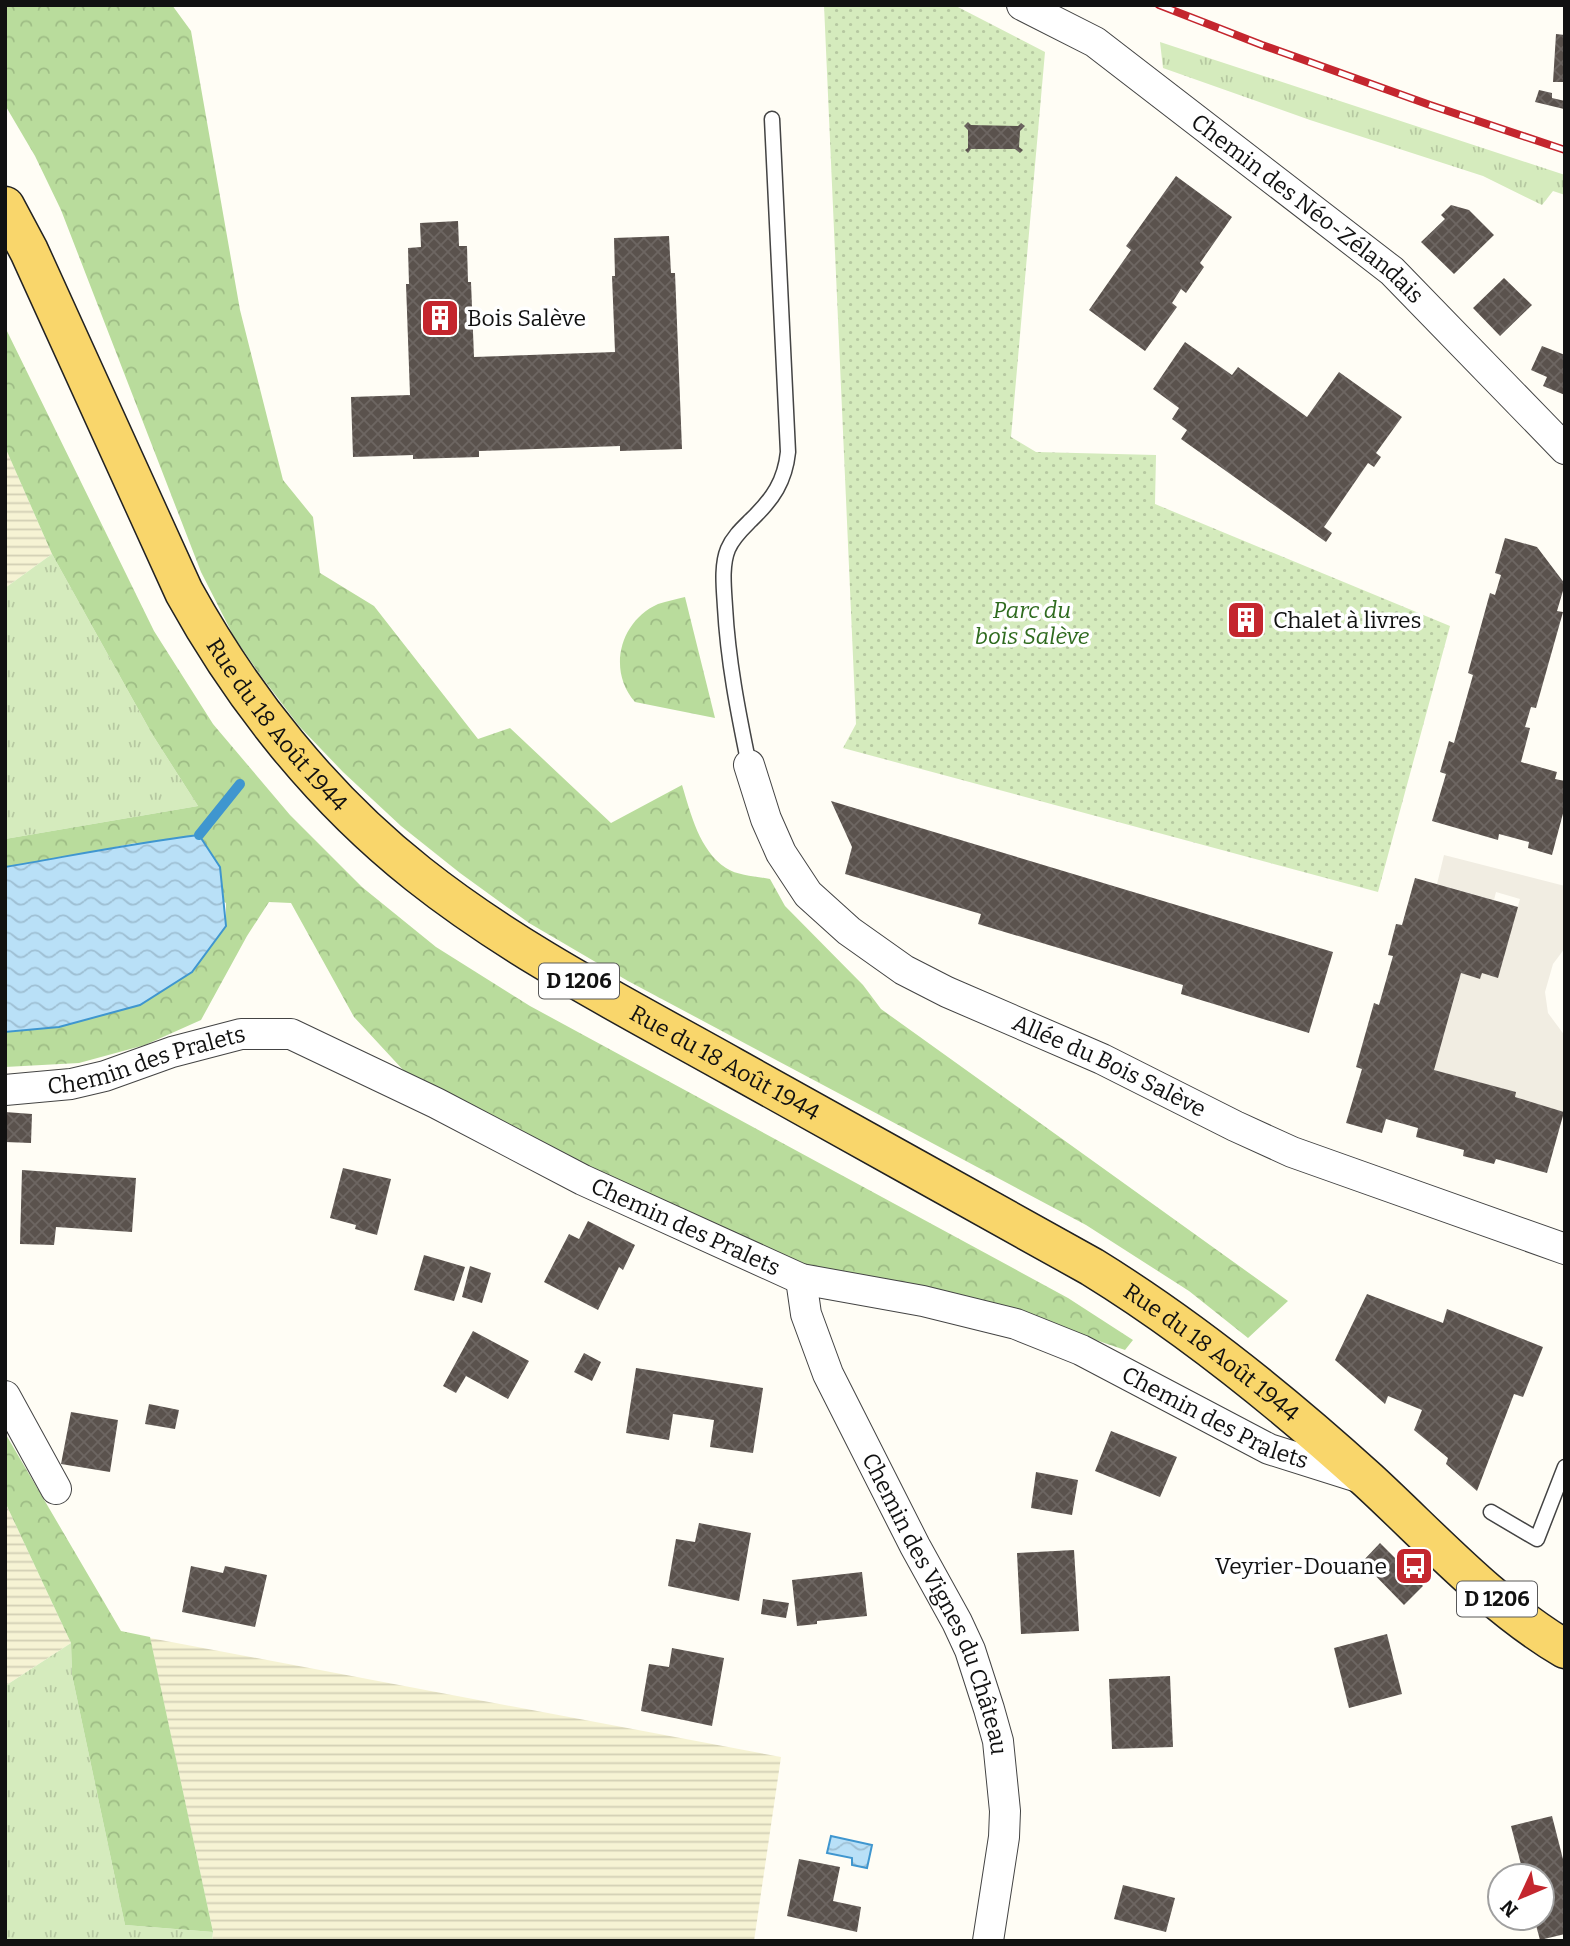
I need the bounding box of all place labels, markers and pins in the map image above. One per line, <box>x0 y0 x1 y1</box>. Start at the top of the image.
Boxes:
building icon: Bois Salève <box>419 297 461 339</box>
place label: Bois Salève <box>467 304 586 332</box>
building icon: Chalet à livres <box>1225 599 1267 641</box>
place label: Chalet à livres <box>1273 606 1422 634</box>
bus stop icon: Veyrier-Douane <box>1393 1545 1435 1587</box>
place label: Veyrier-Douane <box>1215 1552 1387 1580</box>

